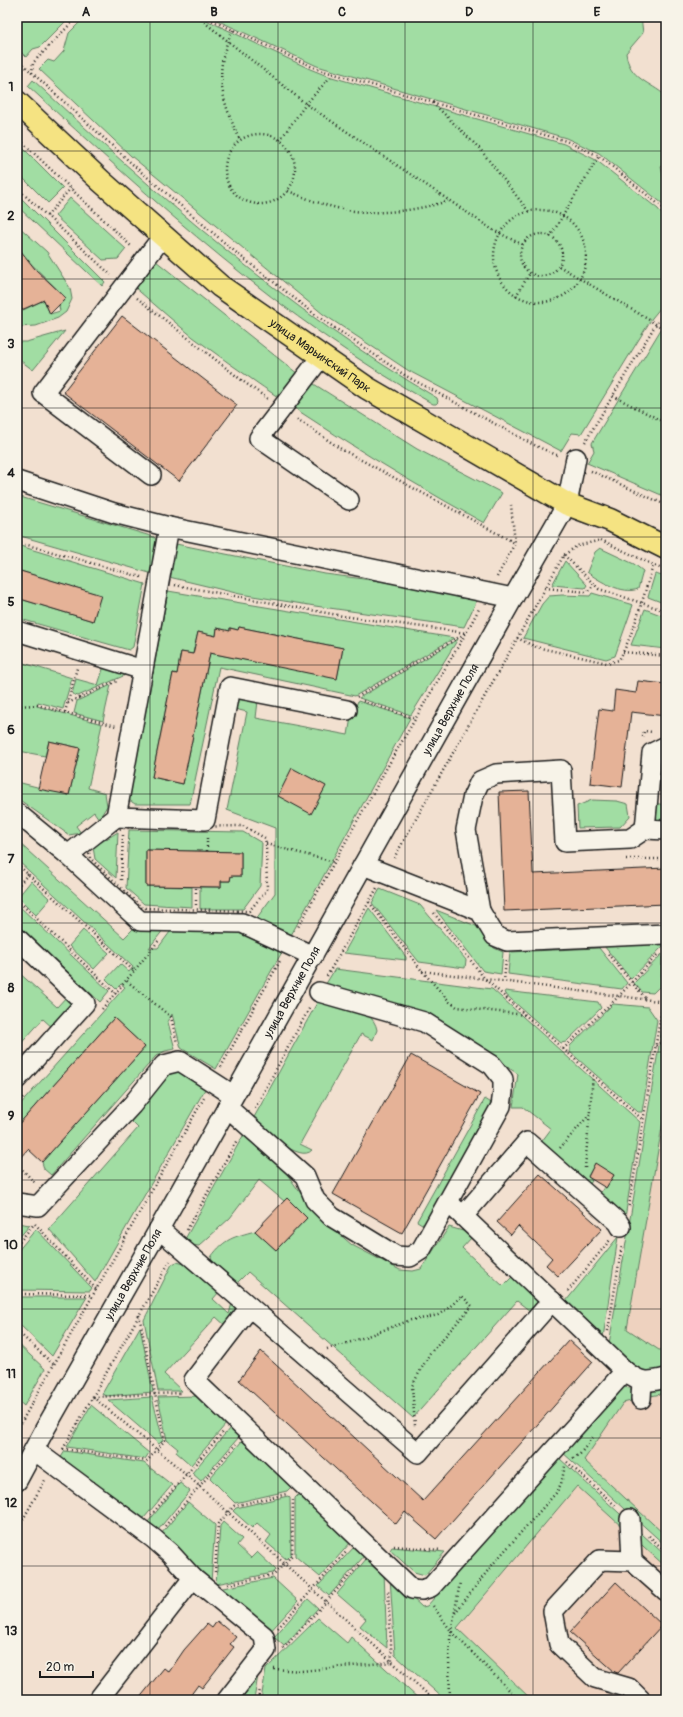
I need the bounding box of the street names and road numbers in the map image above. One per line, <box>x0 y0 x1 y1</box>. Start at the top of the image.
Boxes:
street label: улица Марьинский Парк <box>266 315 374 396</box>
street label: улица Верхние Поля <box>419 661 483 759</box>
street label: улица Верхние Поля <box>260 944 324 1041</box>
street label: улица Верхние Поля <box>101 1226 166 1324</box>

